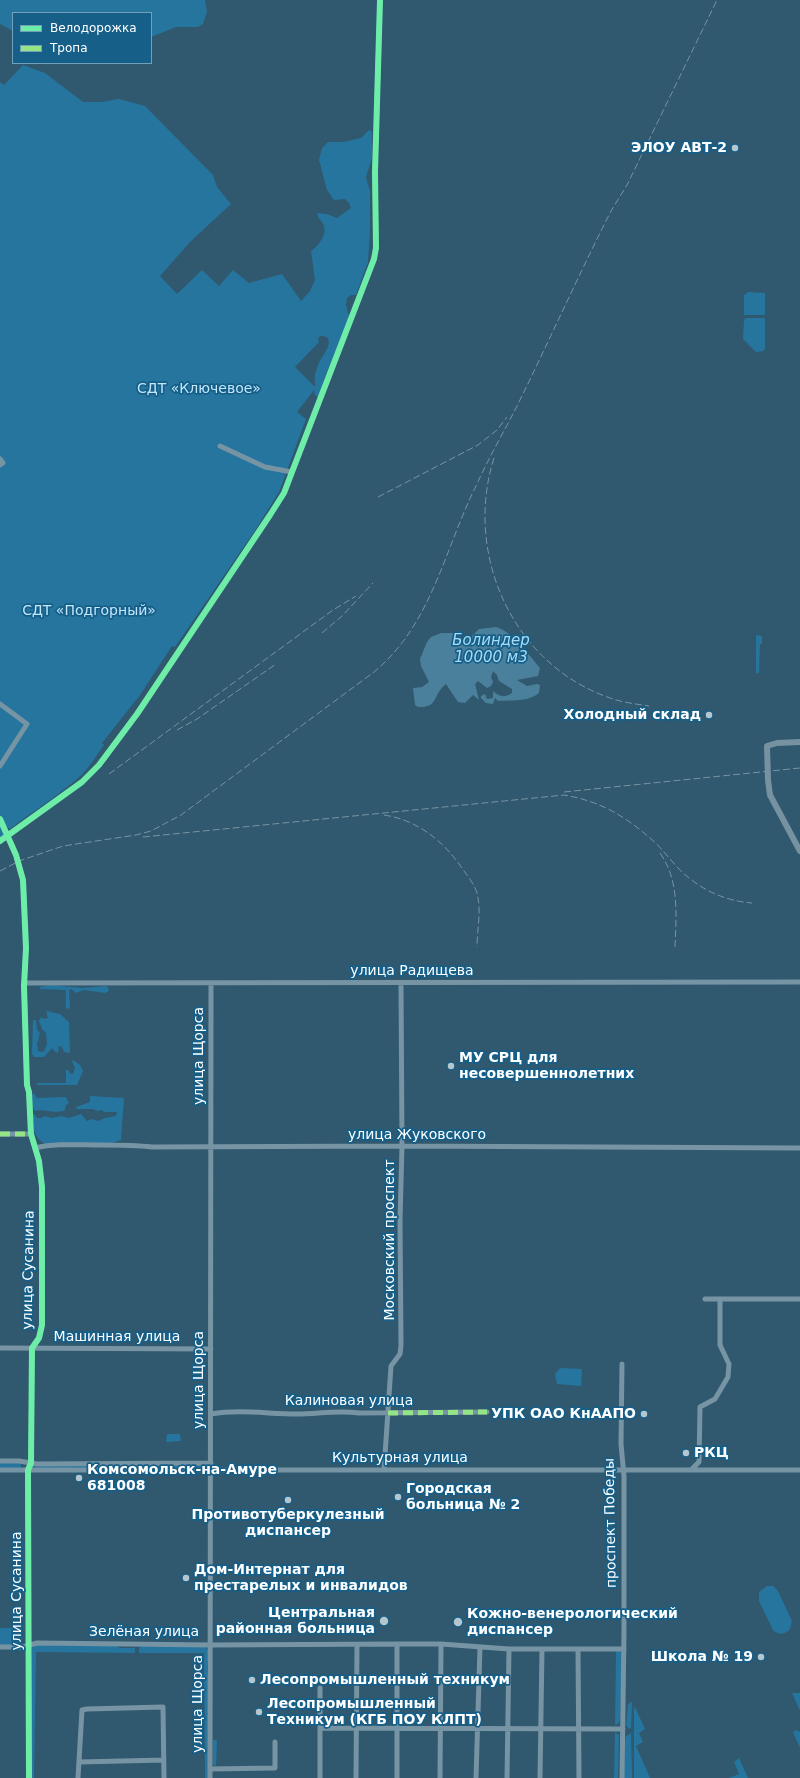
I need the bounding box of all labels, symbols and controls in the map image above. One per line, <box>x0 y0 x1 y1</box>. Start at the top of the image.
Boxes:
legend <box>12 12 152 64</box>
text: Велодорожка <box>50 21 137 35</box>
text: Тропа <box>50 41 88 55</box>
place label: ЭЛОУ АВТ-2 <box>631 140 727 156</box>
marker: ЭЛОУ АВТ-2 <box>730 143 740 153</box>
park label: СДТ «Ключевое» <box>137 381 261 397</box>
park label: СДТ «Подгорный» <box>22 603 156 619</box>
water label: Болиндер 10000 м3 <box>452 632 530 667</box>
place label: Холодный склад <box>564 707 701 723</box>
marker: Холодный склад <box>704 710 714 720</box>
street label: улица Радищева <box>350 963 474 979</box>
street label: улица Щорса <box>191 1007 207 1105</box>
place label: МУ СРЦ для несовершеннолетних <box>459 1050 634 1082</box>
marker: МУ СРЦ для несовершеннолетних <box>446 1061 456 1071</box>
street label: улица Жуковского <box>348 1127 486 1143</box>
street label: Московский проспект <box>382 1159 398 1321</box>
street label: улица Сусанина <box>20 1210 38 1330</box>
street label: Машинная улица <box>54 1329 180 1345</box>
street label: улица Щорса <box>191 1331 207 1429</box>
street label: Калиновая улица <box>285 1393 413 1409</box>
place label: УПК ОАО КнААПО <box>491 1406 636 1422</box>
marker: УПК ОАО КнААПО <box>639 1409 649 1419</box>
place label: РКЦ <box>694 1445 729 1461</box>
marker: РКЦ <box>681 1448 691 1458</box>
street label: Культурная улица <box>332 1450 468 1466</box>
street label: проспект Победы <box>601 1458 621 1588</box>
place label: Комсомольск-на-Амуре 681008 <box>87 1462 277 1494</box>
marker: Комсомольск-на-Амуре 681008 <box>74 1473 84 1483</box>
place label: Городская больница № 2 <box>406 1481 520 1514</box>
marker: Городская больница № 2 <box>393 1492 403 1502</box>
marker: Противотуберкулезный диспансер <box>283 1495 293 1505</box>
place label: Противотуберкулезный диспансер <box>192 1507 384 1540</box>
street label: улица Сусанина <box>9 1531 25 1651</box>
place label: Дом-Интернат для престарелых и инвалидов <box>194 1562 408 1594</box>
marker: Дом-Интернат для престарелых и инвалидов <box>181 1573 191 1583</box>
place label: Центральная районная больница <box>216 1605 375 1638</box>
place label: Кожно-венерологический диспансер <box>467 1606 678 1638</box>
marker: Центральная районная больница <box>378 1615 390 1627</box>
marker: Кожно-венерологический диспансер <box>452 1616 464 1628</box>
street label: Зелёная улица <box>89 1624 199 1640</box>
place label: Школа № 19 <box>651 1649 753 1665</box>
marker: Школа № 19 <box>756 1652 766 1662</box>
street label: улица Щорса <box>190 1655 206 1753</box>
place label: Лесопромышленный техникум <box>260 1672 510 1688</box>
marker: Лесопромышленный техникум <box>247 1675 257 1685</box>
place label: Лесопромышленный Техникум (КГБ ПОУ КЛПТ) <box>267 1696 482 1728</box>
marker: Лесопромышленный Техникум (КГБ ПОУ КЛПТ) <box>254 1707 264 1717</box>

